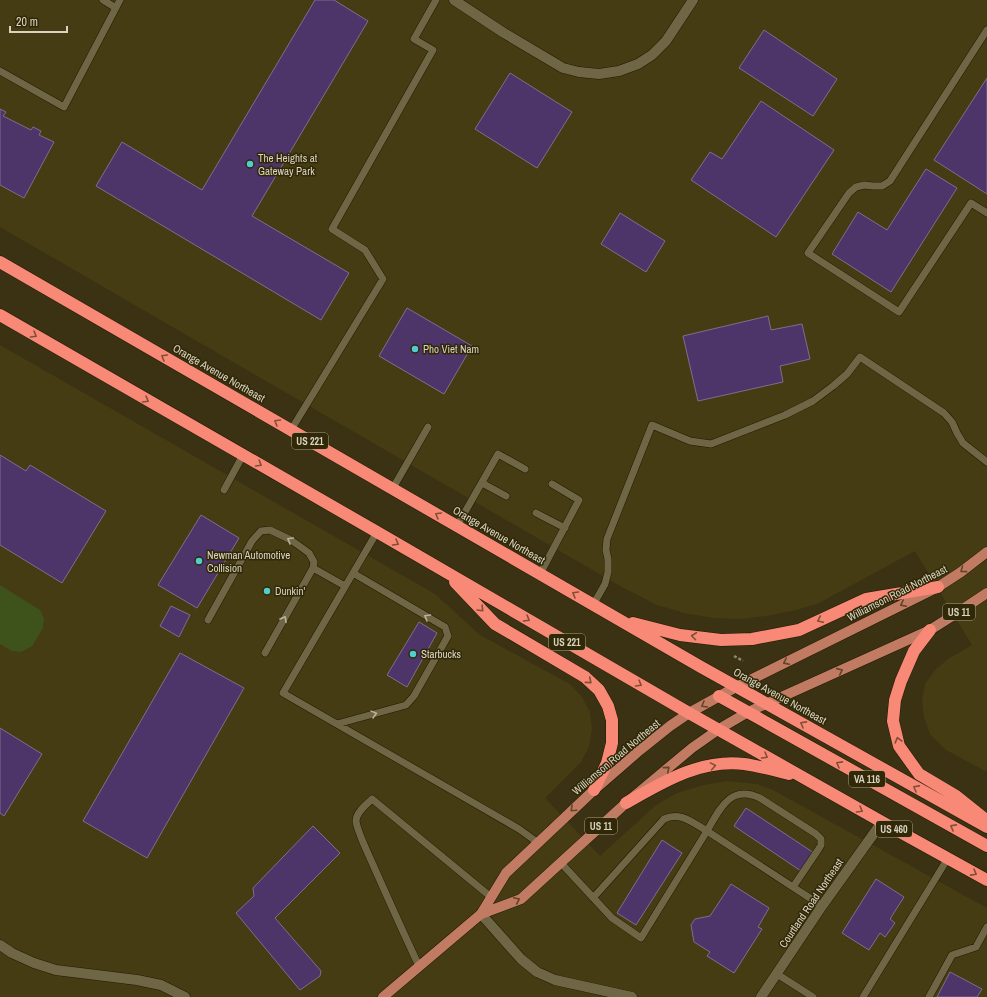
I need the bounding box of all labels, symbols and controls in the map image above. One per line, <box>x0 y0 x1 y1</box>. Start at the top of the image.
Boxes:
scale bar <box>10 8 67 34</box>
text: 20 m <box>16 14 38 30</box>
place label: The Heights at Gateway Park <box>258 151 318 178</box>
marker: The Heights at Gateway Park <box>245 159 255 169</box>
one-way arrow <box>30 330 37 337</box>
street label: Orange Avenue Northeast <box>170 341 268 405</box>
place label: Pho Viet Nam <box>423 342 479 356</box>
marker: Pho Viet Nam <box>410 344 420 354</box>
one-way arrow <box>161 354 168 361</box>
one-way arrow <box>142 395 149 402</box>
one-way arrow <box>274 419 281 426</box>
road number: US 221 <box>292 433 328 449</box>
one-way arrow <box>255 460 262 467</box>
street label: Orange Avenue Northeast <box>450 503 548 567</box>
one-way arrow <box>435 512 442 519</box>
one-way arrow <box>287 538 294 545</box>
one-way arrow <box>392 539 399 546</box>
place label: Newman Automotive Collision <box>207 548 290 575</box>
marker: Newman Automotive Collision <box>194 556 204 566</box>
street label: Williamson Road Northeast <box>845 562 950 624</box>
one-way arrow <box>960 565 967 573</box>
place label: Dunkin' <box>275 584 306 598</box>
marker: Dunkin' <box>262 586 272 596</box>
one-way arrow <box>571 591 579 598</box>
one-way arrow <box>899 599 907 607</box>
one-way arrow <box>476 604 484 612</box>
road number: US 11 <box>943 604 975 620</box>
one-way arrow <box>424 614 431 621</box>
one-way arrow <box>523 614 530 621</box>
one-way arrow <box>817 615 825 623</box>
one-way arrow <box>280 616 287 623</box>
one-way arrow <box>690 632 697 641</box>
road number: US 221 <box>549 634 585 650</box>
place label: Starbucks <box>421 647 462 661</box>
marker: Starbucks <box>408 649 418 659</box>
one-way arrow <box>783 657 790 665</box>
street label: Orange Avenue Northeast <box>731 665 829 728</box>
one-way arrow <box>836 667 843 675</box>
one-way arrow <box>584 676 592 684</box>
one-way arrow <box>635 680 642 687</box>
one-way arrow <box>701 700 708 707</box>
one-way arrow <box>370 710 377 719</box>
street label: Williamson Road Northeast <box>569 716 663 798</box>
one-way arrow <box>800 722 807 729</box>
one-way arrow <box>894 737 903 744</box>
one-way arrow <box>761 751 768 758</box>
one-way arrow <box>836 761 843 768</box>
one-way arrow <box>710 762 716 770</box>
one-way arrow <box>663 766 670 773</box>
road number: VA 116 <box>849 771 885 787</box>
one-way arrow <box>913 785 920 792</box>
one-way arrow <box>570 805 578 812</box>
one-way arrow <box>856 805 863 812</box>
road number: US 11 <box>585 818 617 834</box>
road number: US 460 <box>876 821 912 837</box>
one-way arrow <box>950 824 957 831</box>
street label: Courtland Road Northeast <box>776 855 846 950</box>
one-way arrow <box>970 868 977 875</box>
one-way arrow <box>513 897 520 905</box>

